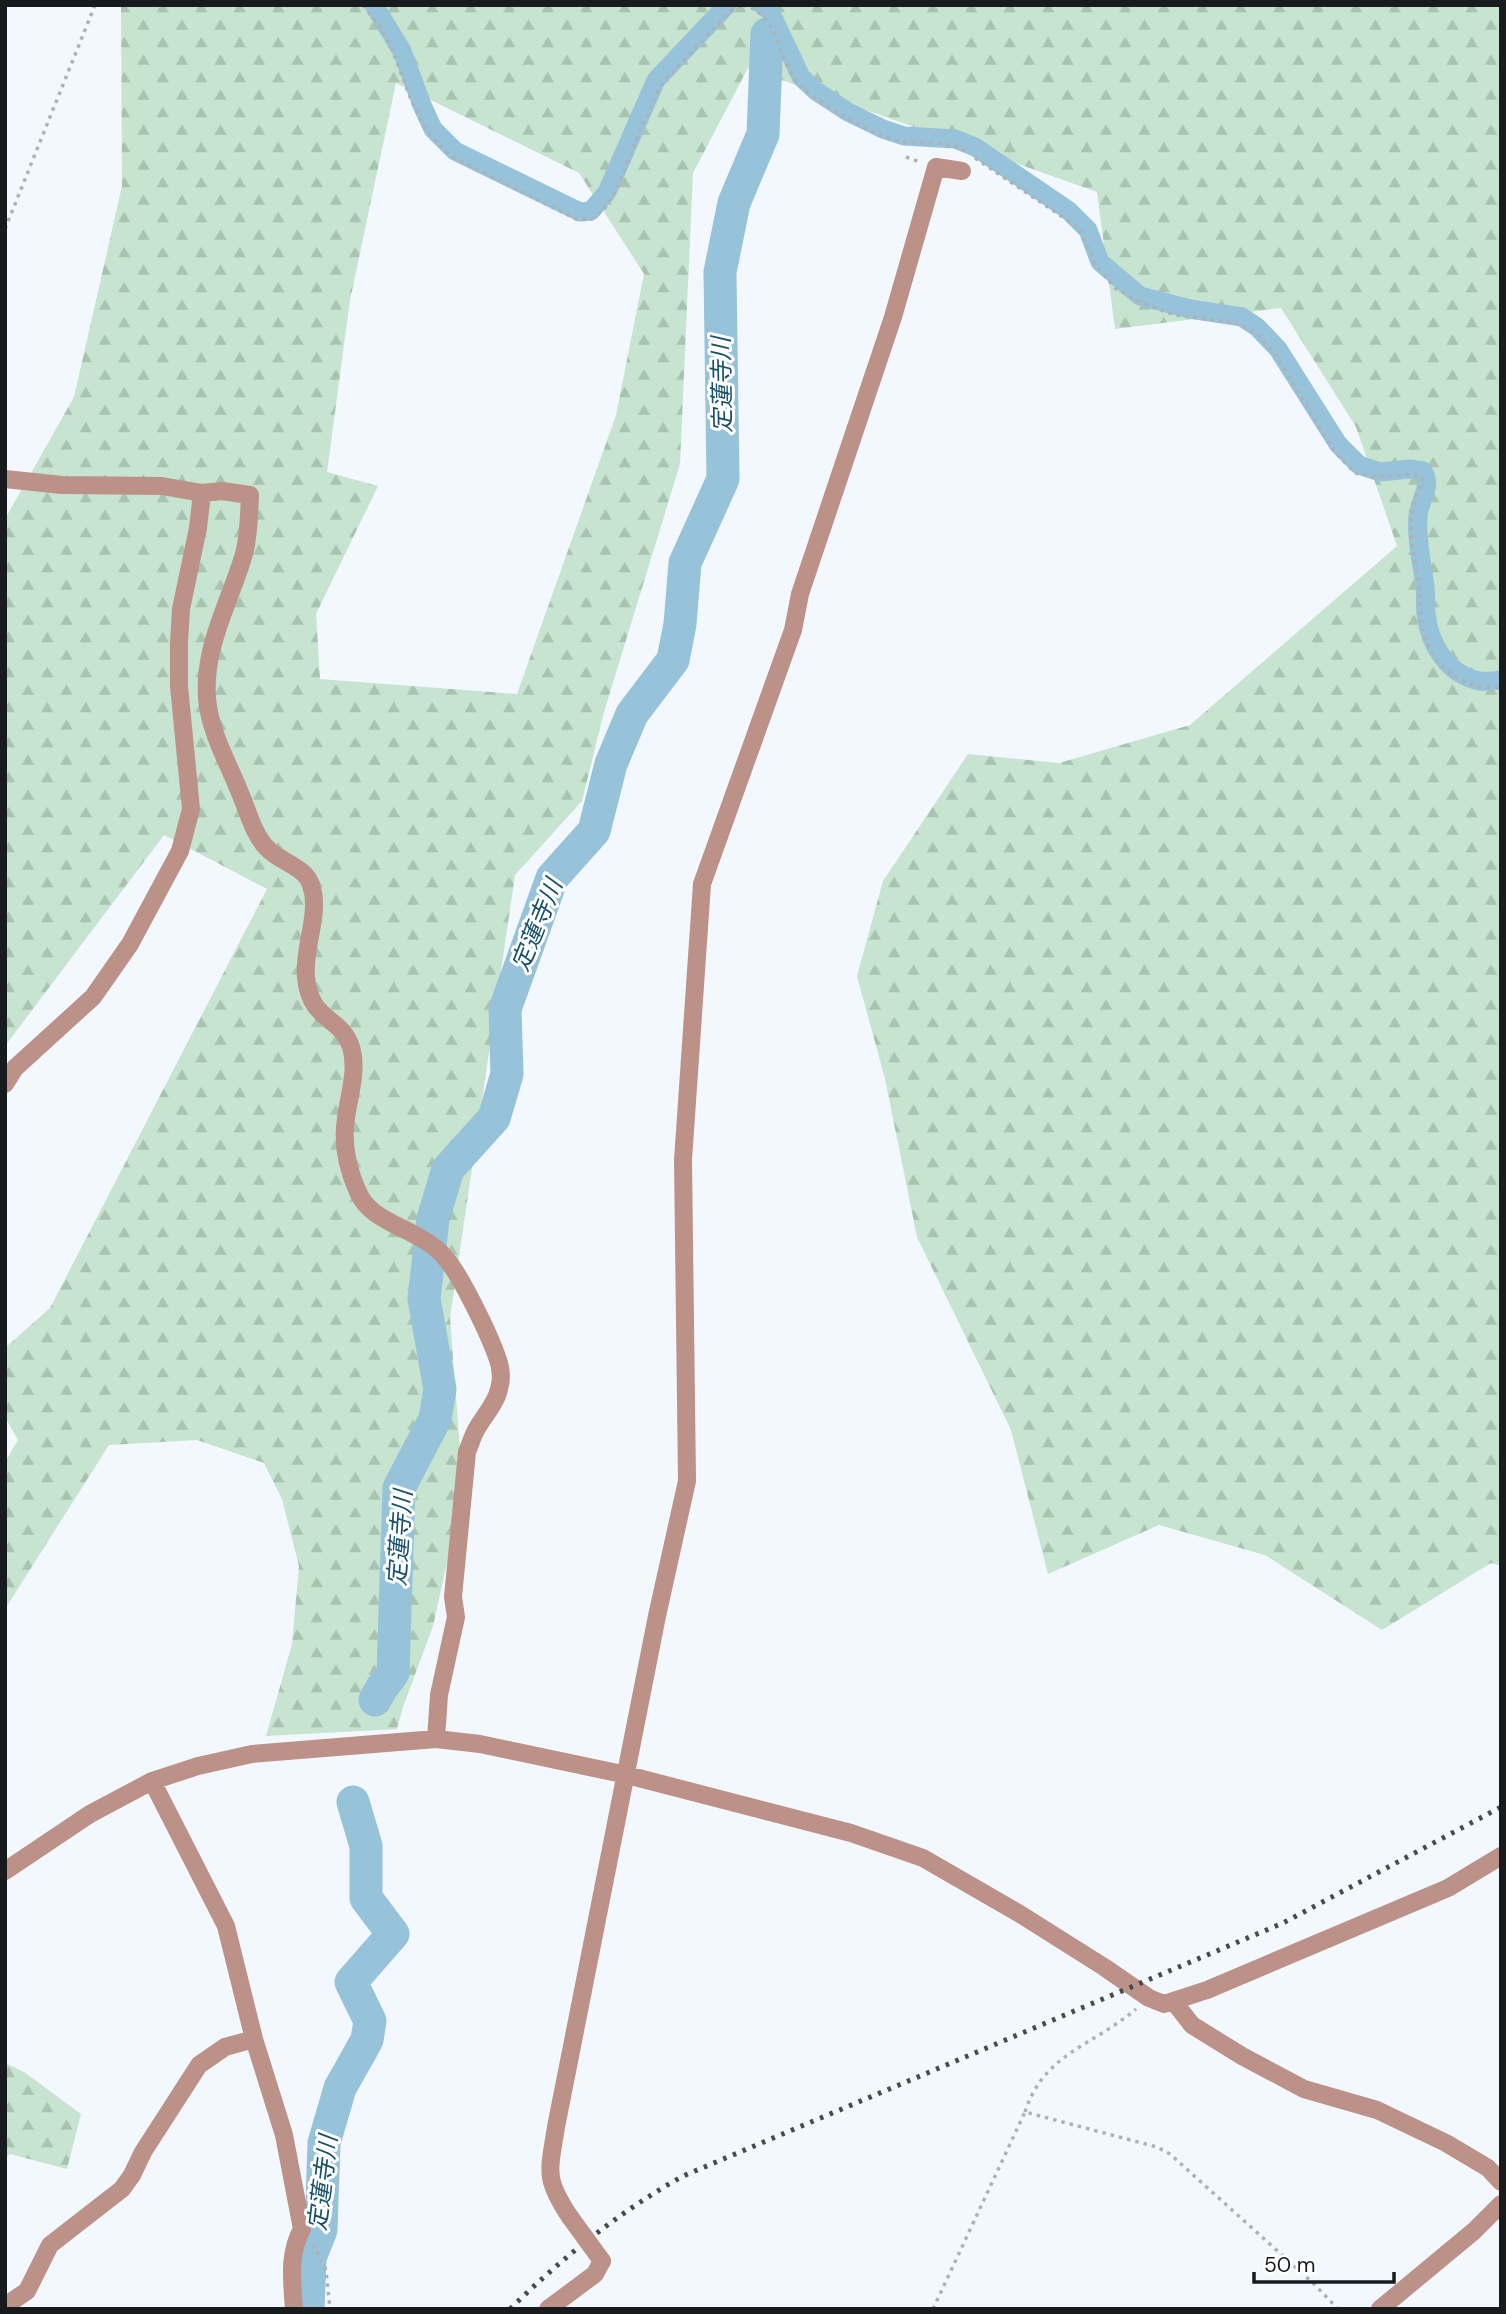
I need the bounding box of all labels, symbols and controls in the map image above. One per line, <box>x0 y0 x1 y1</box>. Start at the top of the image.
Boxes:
water label: 定蓮寺川 <box>705 334 738 433</box>
water label: 定蓮寺川 <box>504 872 570 975</box>
water label: 定蓮寺川 <box>381 1486 419 1587</box>
water label: 定蓮寺川 <box>301 2130 344 2232</box>
scale bar <box>1254 2240 1394 2284</box>
text: 50 m <box>1264 2251 1315 2279</box>

